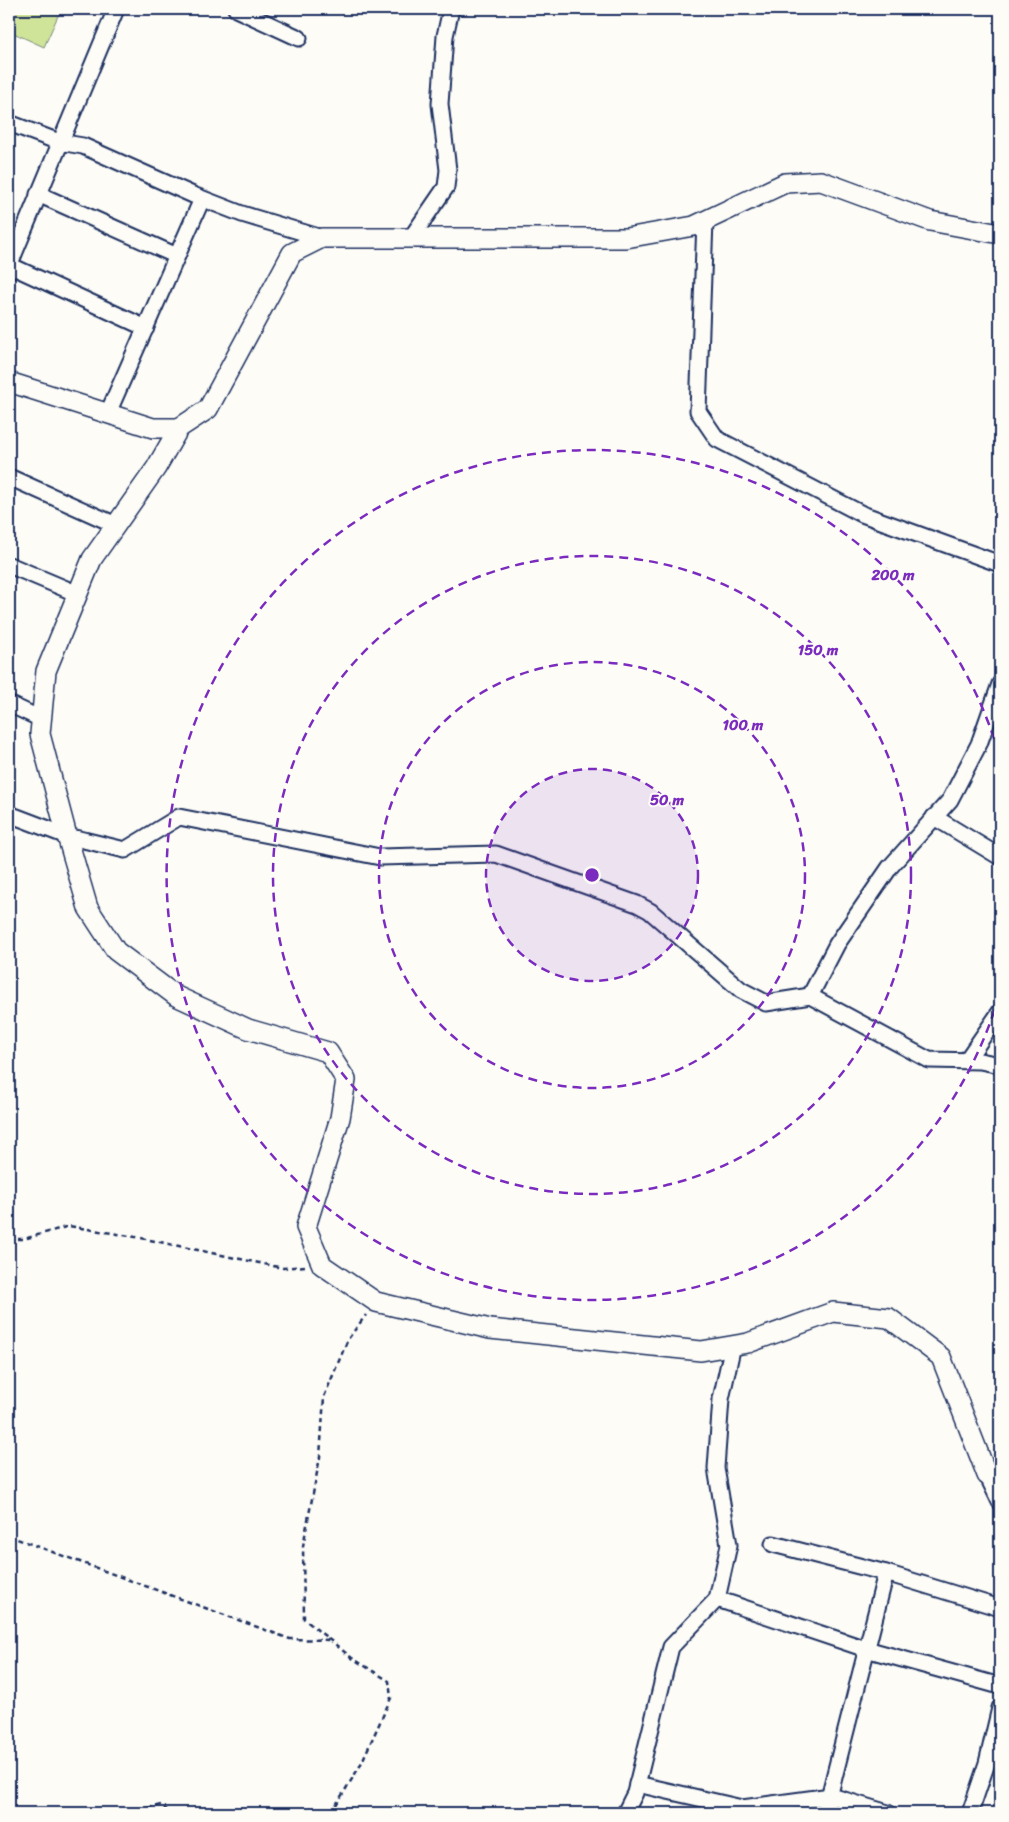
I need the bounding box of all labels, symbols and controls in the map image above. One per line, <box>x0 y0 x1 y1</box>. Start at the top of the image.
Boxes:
text: 200 m <box>870 562 915 588</box>
text: 150 m <box>798 637 839 663</box>
text: 100 m <box>723 712 764 738</box>
text: 50 m <box>650 787 685 813</box>
centre of rings <box>583 866 601 884</box>

